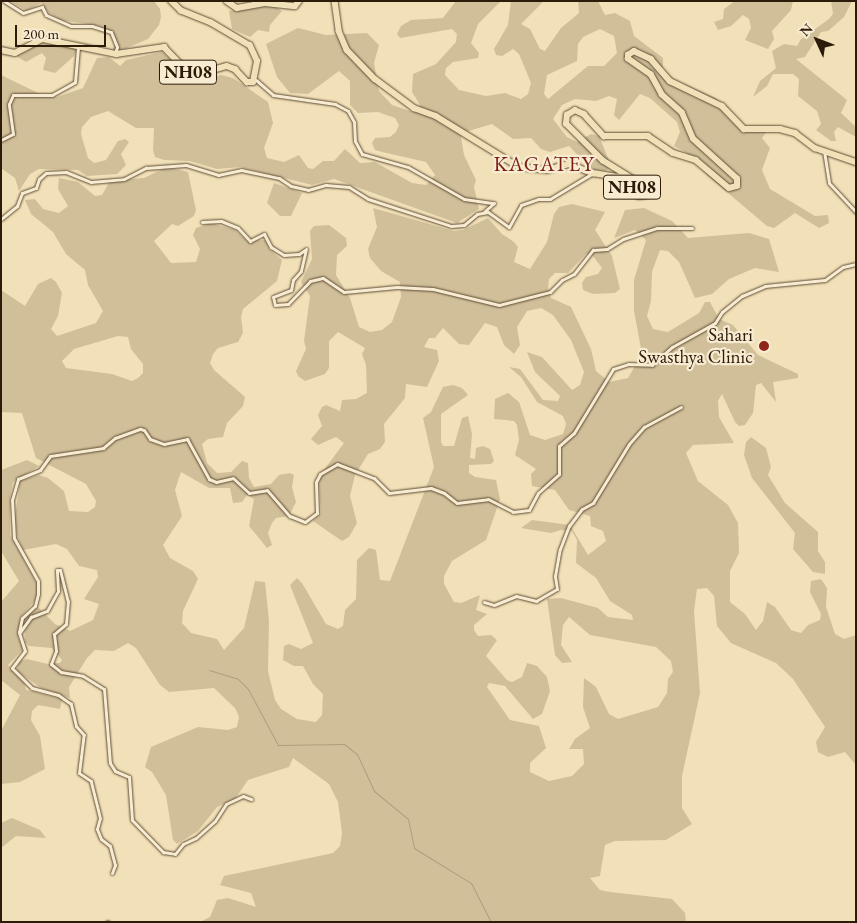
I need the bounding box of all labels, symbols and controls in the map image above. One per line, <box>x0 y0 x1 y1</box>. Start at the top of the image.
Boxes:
scale bar <box>18 15 109 47</box>
north arrow <box>792 15 842 65</box>
text: N <box>796 19 816 40</box>
text: 200 m <box>23 24 59 43</box>
road number: NH08 <box>158 56 218 88</box>
district label: KAGATEY <box>493 151 595 177</box>
road number: NH08 <box>602 172 662 202</box>
place label: Sahari Swasthya Clinic <box>638 324 753 368</box>
marker: Sahari Swasthya Clinic <box>757 339 771 353</box>

